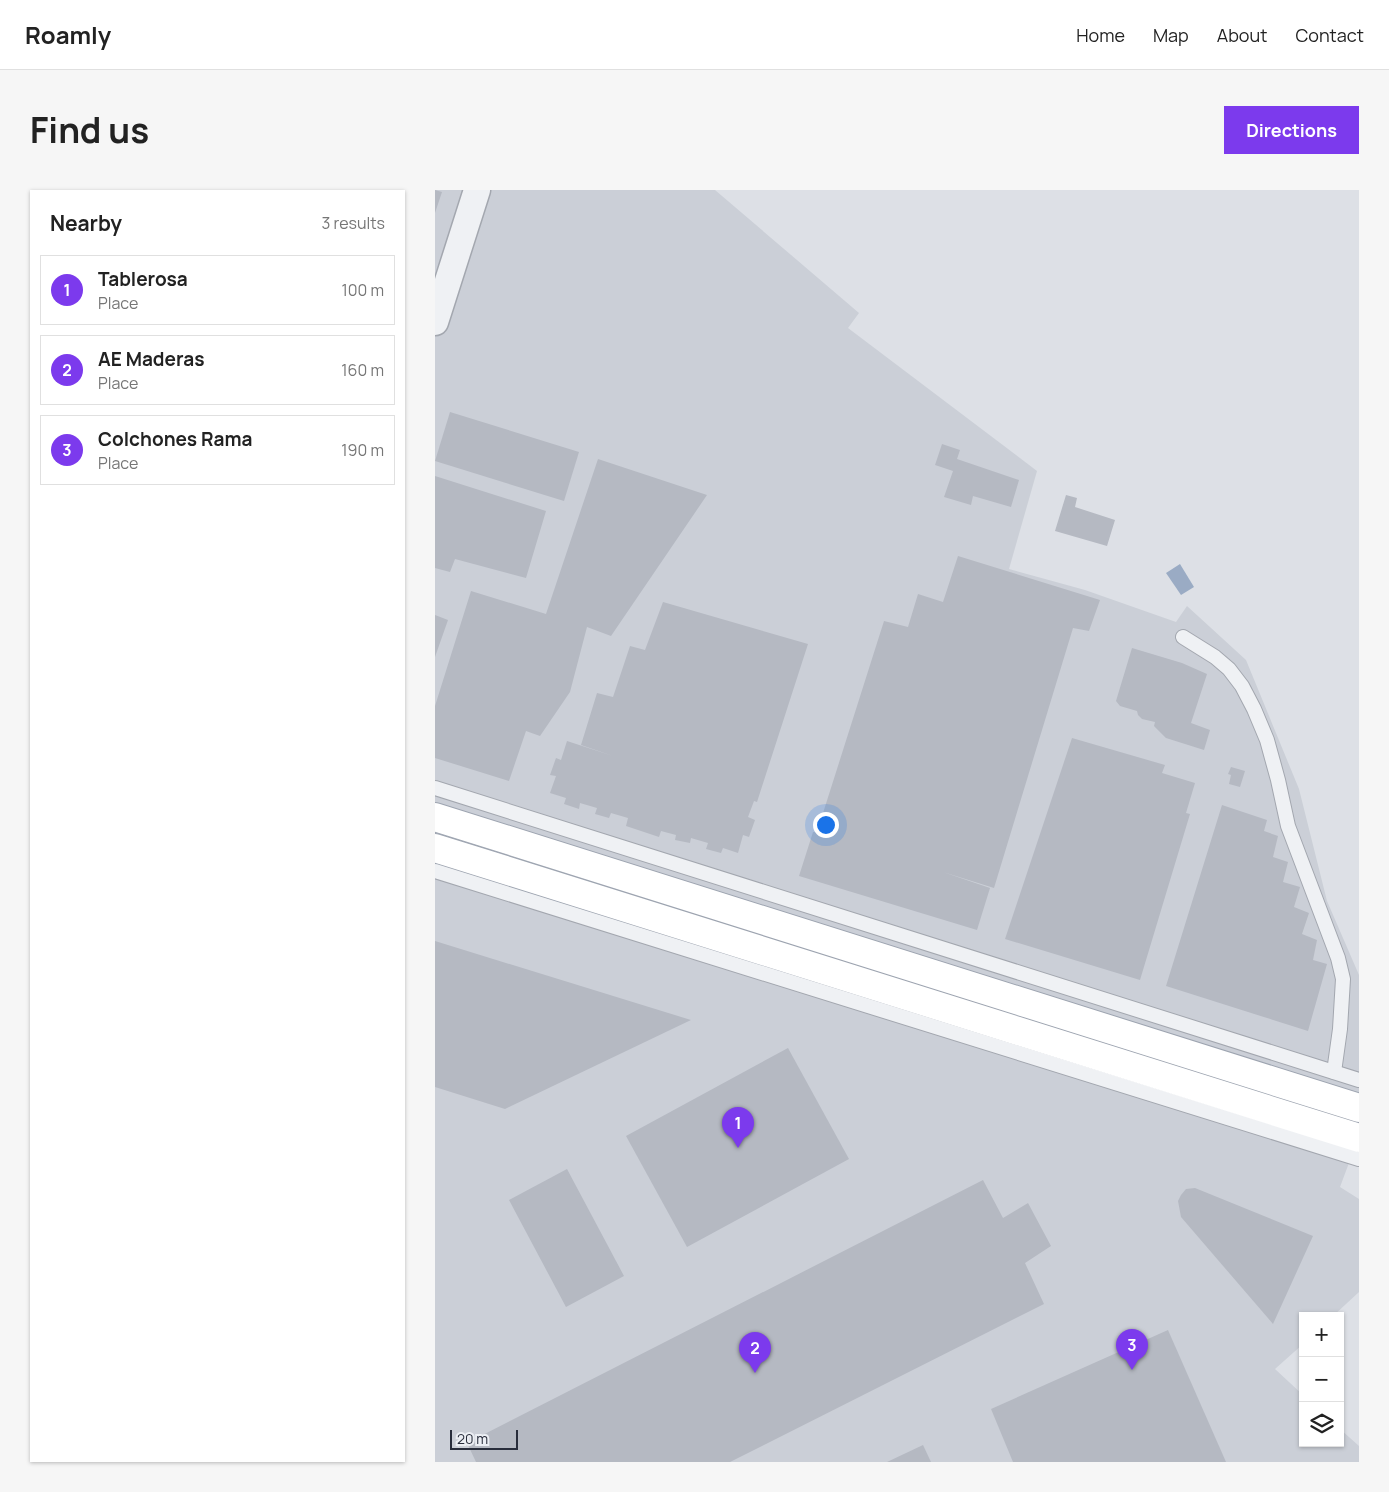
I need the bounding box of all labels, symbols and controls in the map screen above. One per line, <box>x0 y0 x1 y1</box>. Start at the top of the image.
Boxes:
text: Roamly <box>25 18 111 51</box>
text: Home <box>1076 23 1125 47</box>
text: Map <box>1153 23 1189 47</box>
text: About <box>1217 23 1267 47</box>
text: Contact <box>1295 23 1364 47</box>
text: Find us <box>30 106 149 154</box>
button: Directions <box>1224 106 1359 154</box>
text: Nearby <box>50 209 122 237</box>
text: 3 results <box>322 212 385 234</box>
text: Tablerosa <box>98 266 188 292</box>
text: 1 <box>63 279 71 301</box>
text: 100 m <box>341 279 384 301</box>
text: Place <box>98 292 138 314</box>
text: AE Maderas <box>98 346 205 372</box>
text: 2 <box>62 359 72 381</box>
text: 160 m <box>341 359 384 381</box>
text: Place <box>98 372 138 394</box>
text: Colchones Rama <box>98 426 252 452</box>
text: 3 <box>62 439 72 461</box>
text: 190 m <box>341 439 384 461</box>
text: Place <box>98 452 138 474</box>
your location <box>813 812 839 838</box>
pin: 1 <box>722 1107 754 1148</box>
map controls <box>1299 1312 1344 1447</box>
button: + <box>1299 1312 1344 1357</box>
pin: 3 <box>1116 1329 1148 1370</box>
pin: 2 <box>739 1332 771 1373</box>
button: − <box>1299 1357 1344 1402</box>
button: layers <box>1299 1402 1344 1447</box>
scale bar <box>450 1427 517 1450</box>
text: 20 m <box>457 1429 488 1448</box>

